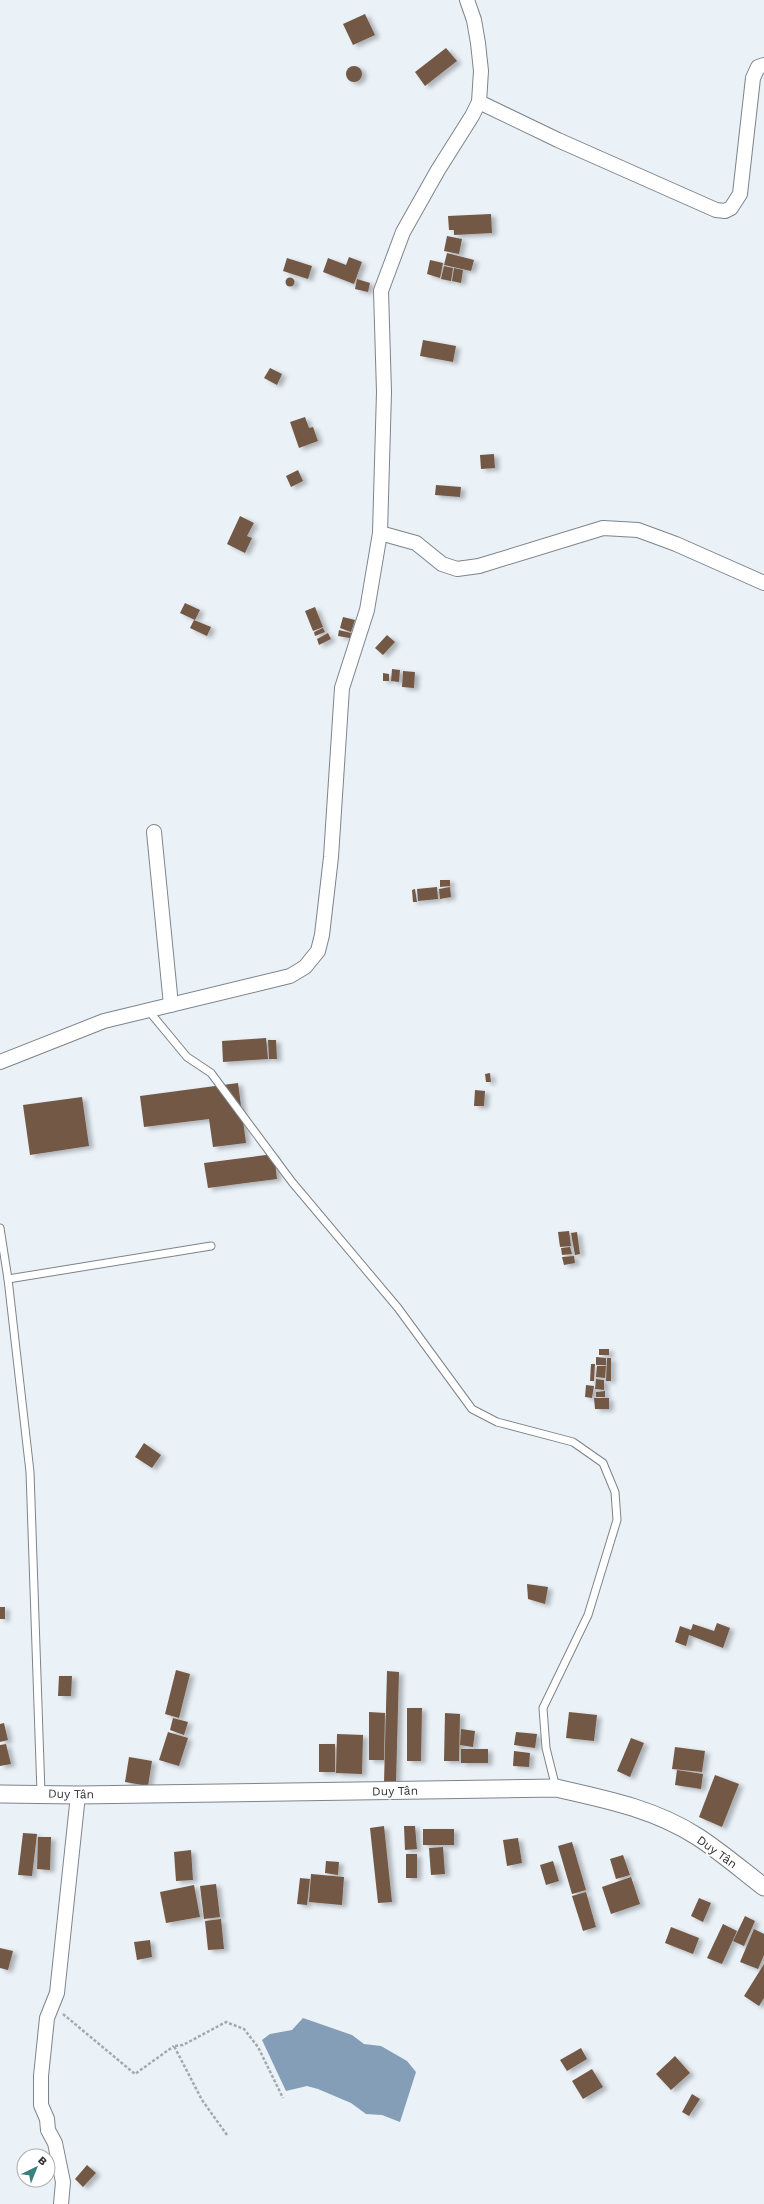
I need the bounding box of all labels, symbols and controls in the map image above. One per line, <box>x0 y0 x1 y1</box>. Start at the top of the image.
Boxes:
street label: Duy Tân <box>372 1784 418 1798</box>
street label: Duy Tân <box>48 1787 94 1801</box>
street label: Duy Tân <box>694 1833 740 1871</box>
north arrow <box>16 2148 56 2188</box>
text: B <box>35 2154 50 2169</box>

